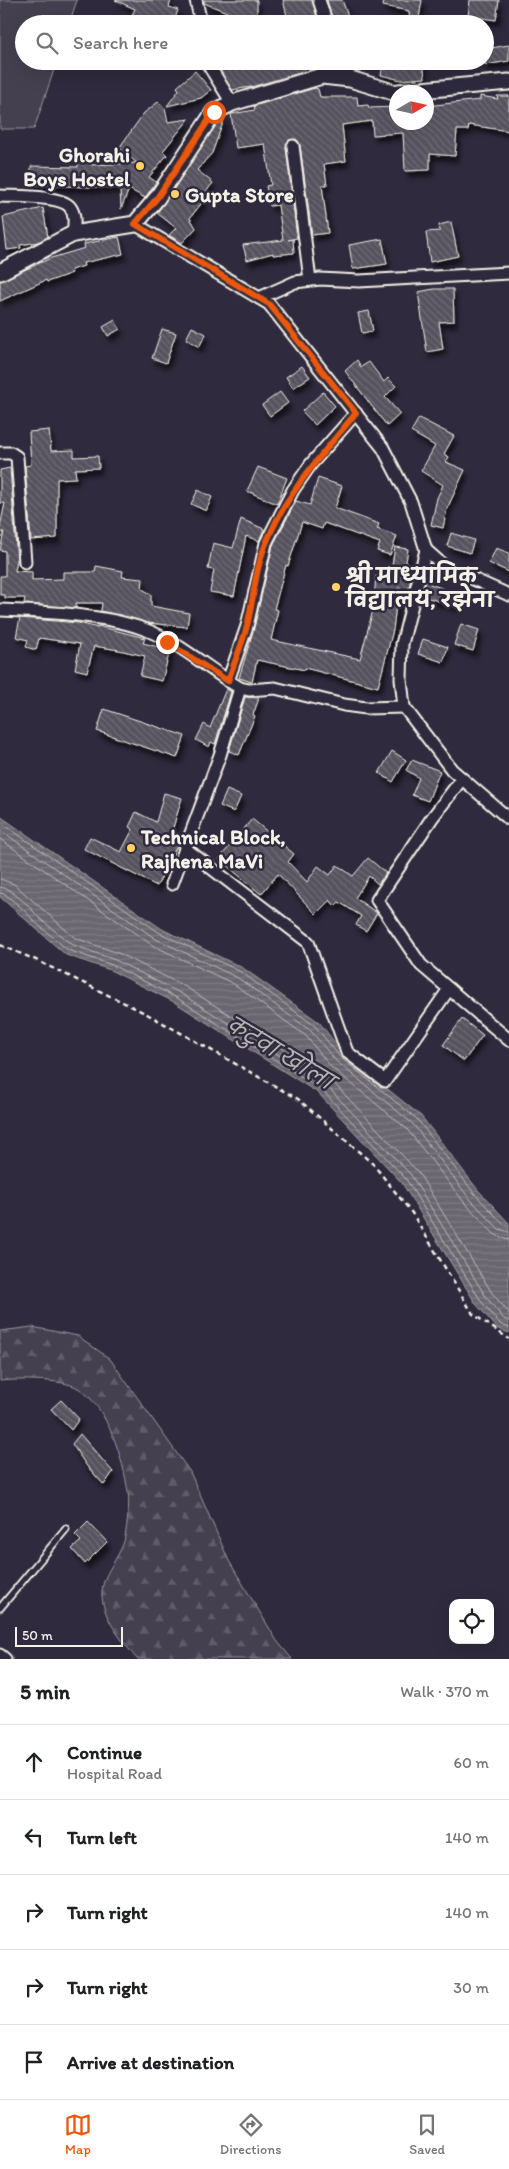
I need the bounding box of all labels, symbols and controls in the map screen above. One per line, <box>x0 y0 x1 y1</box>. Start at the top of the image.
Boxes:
search box <box>15 15 494 70</box>
icon: search <box>33 29 61 57</box>
text: Search here <box>73 31 168 54</box>
north arrow <box>389 85 434 130</box>
route start <box>203 101 226 124</box>
place label: Ghorahi Boys Hostel <box>23 142 131 192</box>
marker: Ghorahi Boys Hostel <box>134 160 146 172</box>
place label: Gupta Store <box>185 182 294 208</box>
marker: Gupta Store <box>169 188 181 200</box>
place label: श्री माध्यामिक विद्यालय, रझेना <box>344 560 496 612</box>
marker: श्री माध्यामिक विद्यालय, रझेना <box>330 581 342 593</box>
route end <box>156 631 179 654</box>
place label: Technical Block, Rajhena MaVi <box>140 824 286 874</box>
marker: Technical Block, Rajhena MaVi <box>125 842 137 854</box>
water label: कटुवा खोला <box>220 1007 345 1101</box>
map controls <box>449 1599 494 1644</box>
button: locate <box>449 1599 494 1644</box>
scale bar <box>15 1624 122 1647</box>
text: 50 m <box>22 1627 53 1644</box>
text: 5 min <box>20 1679 70 1704</box>
text: Walk · 370 m <box>400 1682 489 1701</box>
text: Continue <box>67 1741 142 1764</box>
icon: ahead <box>20 1748 48 1776</box>
text: 60 m <box>454 1753 489 1772</box>
text: Hospital Road <box>67 1764 162 1783</box>
icon: left <box>20 1823 48 1851</box>
text: Turn left <box>67 1826 137 1849</box>
text: 140 m <box>445 1828 489 1847</box>
icon: right <box>20 1898 48 1926</box>
text: Turn right <box>67 1901 148 1924</box>
text: 140 m <box>445 1903 489 1922</box>
icon: right <box>20 1973 48 2001</box>
text: Turn right <box>67 1976 148 1999</box>
text: 30 m <box>453 1978 489 1997</box>
icon: arrive <box>20 2048 48 2076</box>
text: Arrive at destination <box>67 2051 234 2074</box>
tab: Map <box>64 2111 92 2158</box>
tab: Directions <box>220 2111 281 2158</box>
tab: Saved <box>409 2111 445 2158</box>

